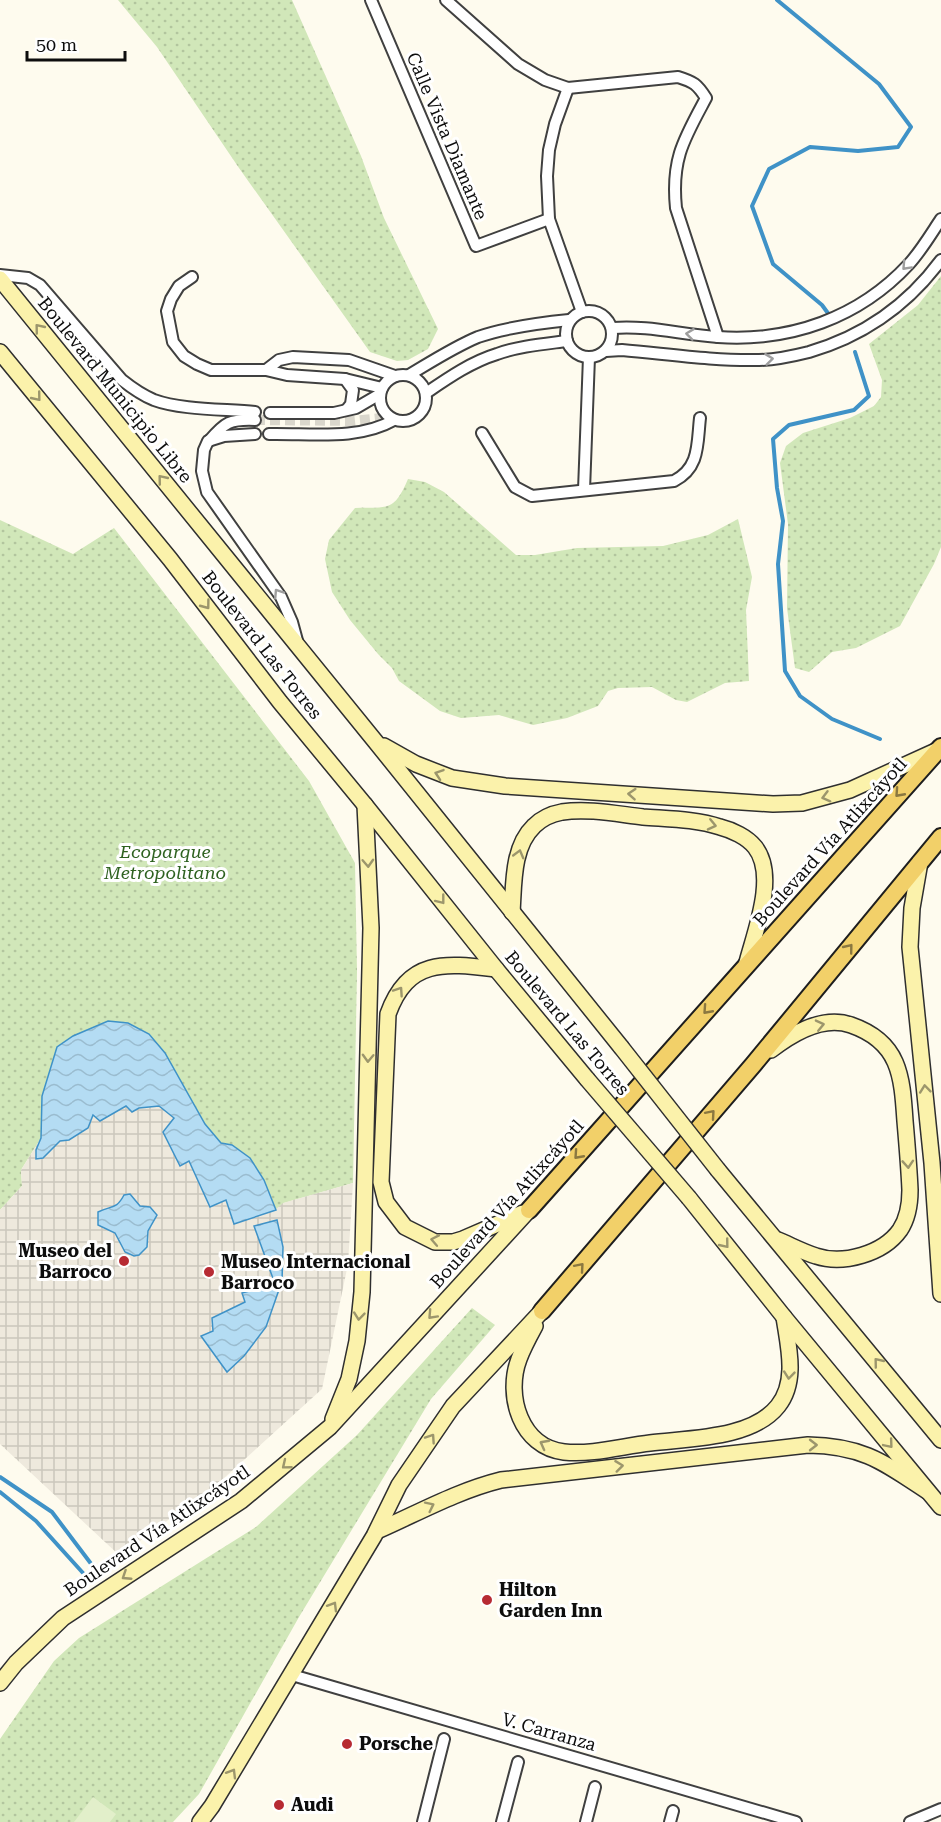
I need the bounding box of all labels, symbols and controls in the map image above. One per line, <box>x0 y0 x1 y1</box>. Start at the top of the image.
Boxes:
scale bar <box>27 24 124 62</box>
text: 50 m <box>36 34 77 55</box>
street label: Calle Vista Diamante <box>403 49 492 223</box>
one-way arrow <box>902 259 913 270</box>
street label: Boulevard Municipio Libre <box>34 293 197 487</box>
one-way arrow <box>36 323 47 334</box>
one-way arrow <box>685 328 694 341</box>
one-way arrow <box>764 353 774 366</box>
one-way arrow <box>30 390 41 401</box>
one-way arrow <box>159 475 170 486</box>
street label: Boulevard Las Torres <box>198 567 327 723</box>
one-way arrow <box>273 589 285 599</box>
one-way arrow <box>198 599 209 610</box>
street label: Boulevard Vía Atlixcáyotl <box>749 753 911 930</box>
one-way arrow <box>434 768 445 781</box>
one-way arrow <box>895 787 906 797</box>
one-way arrow <box>628 788 637 801</box>
one-way arrow <box>821 789 831 802</box>
one-way arrow <box>707 818 717 831</box>
park label: Ecoparque Metropolitano <box>103 841 226 883</box>
one-way arrow <box>512 849 524 860</box>
one-way arrow <box>362 859 375 868</box>
one-way arrow <box>433 893 444 904</box>
one-way arrow <box>842 944 853 955</box>
street label: Boulevard Las Torres <box>501 946 634 1099</box>
one-way arrow <box>392 987 403 998</box>
one-way arrow <box>703 1003 714 1013</box>
one-way arrow <box>815 1019 825 1032</box>
one-way arrow <box>362 1054 374 1063</box>
one-way arrow <box>919 1085 932 1094</box>
one-way arrow <box>704 1110 715 1121</box>
street label: Boulevard Vía Atlixcáyotl <box>426 1115 588 1292</box>
one-way arrow <box>574 1149 585 1159</box>
one-way arrow <box>902 1159 915 1168</box>
one-way arrow <box>430 1234 440 1247</box>
one-way arrow <box>718 1237 729 1248</box>
place label: Museo del Barroco <box>18 1240 112 1282</box>
place label: Museo Internacional Barroco <box>221 1251 410 1293</box>
marker: Museo del Barroco <box>117 1254 131 1268</box>
one-way arrow <box>573 1263 584 1274</box>
marker: Museo Internacional Barroco <box>202 1265 216 1279</box>
one-way arrow <box>428 1309 439 1319</box>
one-way arrow <box>353 1312 366 1321</box>
one-way arrow <box>874 1358 885 1369</box>
one-way arrow <box>783 1370 796 1380</box>
one-way arrow <box>424 1434 435 1445</box>
one-way arrow <box>881 1437 892 1448</box>
one-way arrow <box>808 1439 817 1451</box>
one-way arrow <box>539 1440 550 1451</box>
one-way arrow <box>281 1458 292 1469</box>
street label: Boulevard Vía Atlixcáyotl <box>60 1460 254 1601</box>
one-way arrow <box>614 1461 623 1473</box>
one-way arrow <box>423 1502 434 1514</box>
one-way arrow <box>122 1569 132 1581</box>
place label: Hilton Garden Inn <box>499 1579 602 1621</box>
marker: Hilton Garden Inn <box>480 1593 494 1607</box>
one-way arrow <box>326 1602 337 1612</box>
street label: V. Carranza <box>500 1708 599 1755</box>
place label: Porsche <box>359 1733 433 1754</box>
marker: Porsche <box>340 1737 354 1751</box>
one-way arrow <box>225 1769 237 1779</box>
place label: Audi <box>291 1794 334 1815</box>
marker: Audi <box>272 1798 286 1812</box>

